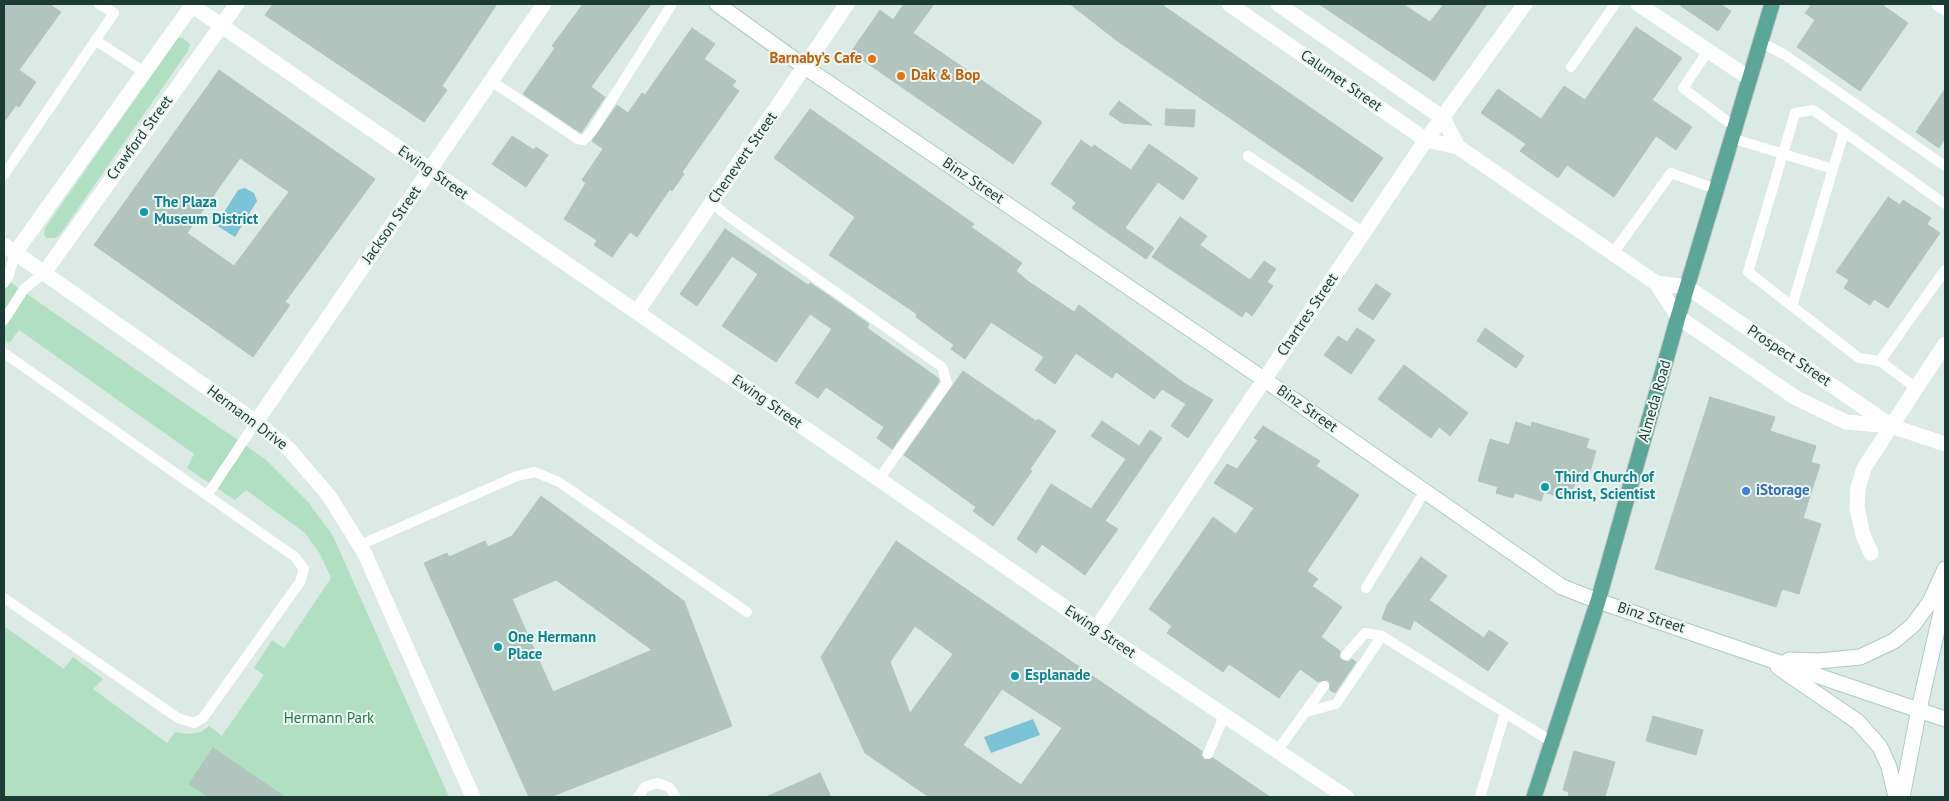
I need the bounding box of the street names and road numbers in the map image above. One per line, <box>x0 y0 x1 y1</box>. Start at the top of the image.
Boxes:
street label: Calumet Street <box>1297 46 1385 116</box>
street label: Crawford Street <box>103 92 177 184</box>
street label: Chenevert Street <box>705 109 781 207</box>
street label: Ewing Street <box>394 142 472 204</box>
street label: Binz Street <box>939 154 1007 208</box>
street label: Jackson Street <box>359 183 425 267</box>
street label: Chartres Street <box>1274 270 1342 360</box>
street label: Prospect Street <box>1744 321 1834 391</box>
street label: Almeda Road <box>1635 358 1675 444</box>
street label: Ewing Street <box>728 371 806 433</box>
street label: Hermann Drive <box>203 382 291 454</box>
street label: Binz Street <box>1273 382 1341 436</box>
street label: Binz Street <box>1615 599 1687 637</box>
street label: Ewing Street <box>1061 602 1139 662</box>

